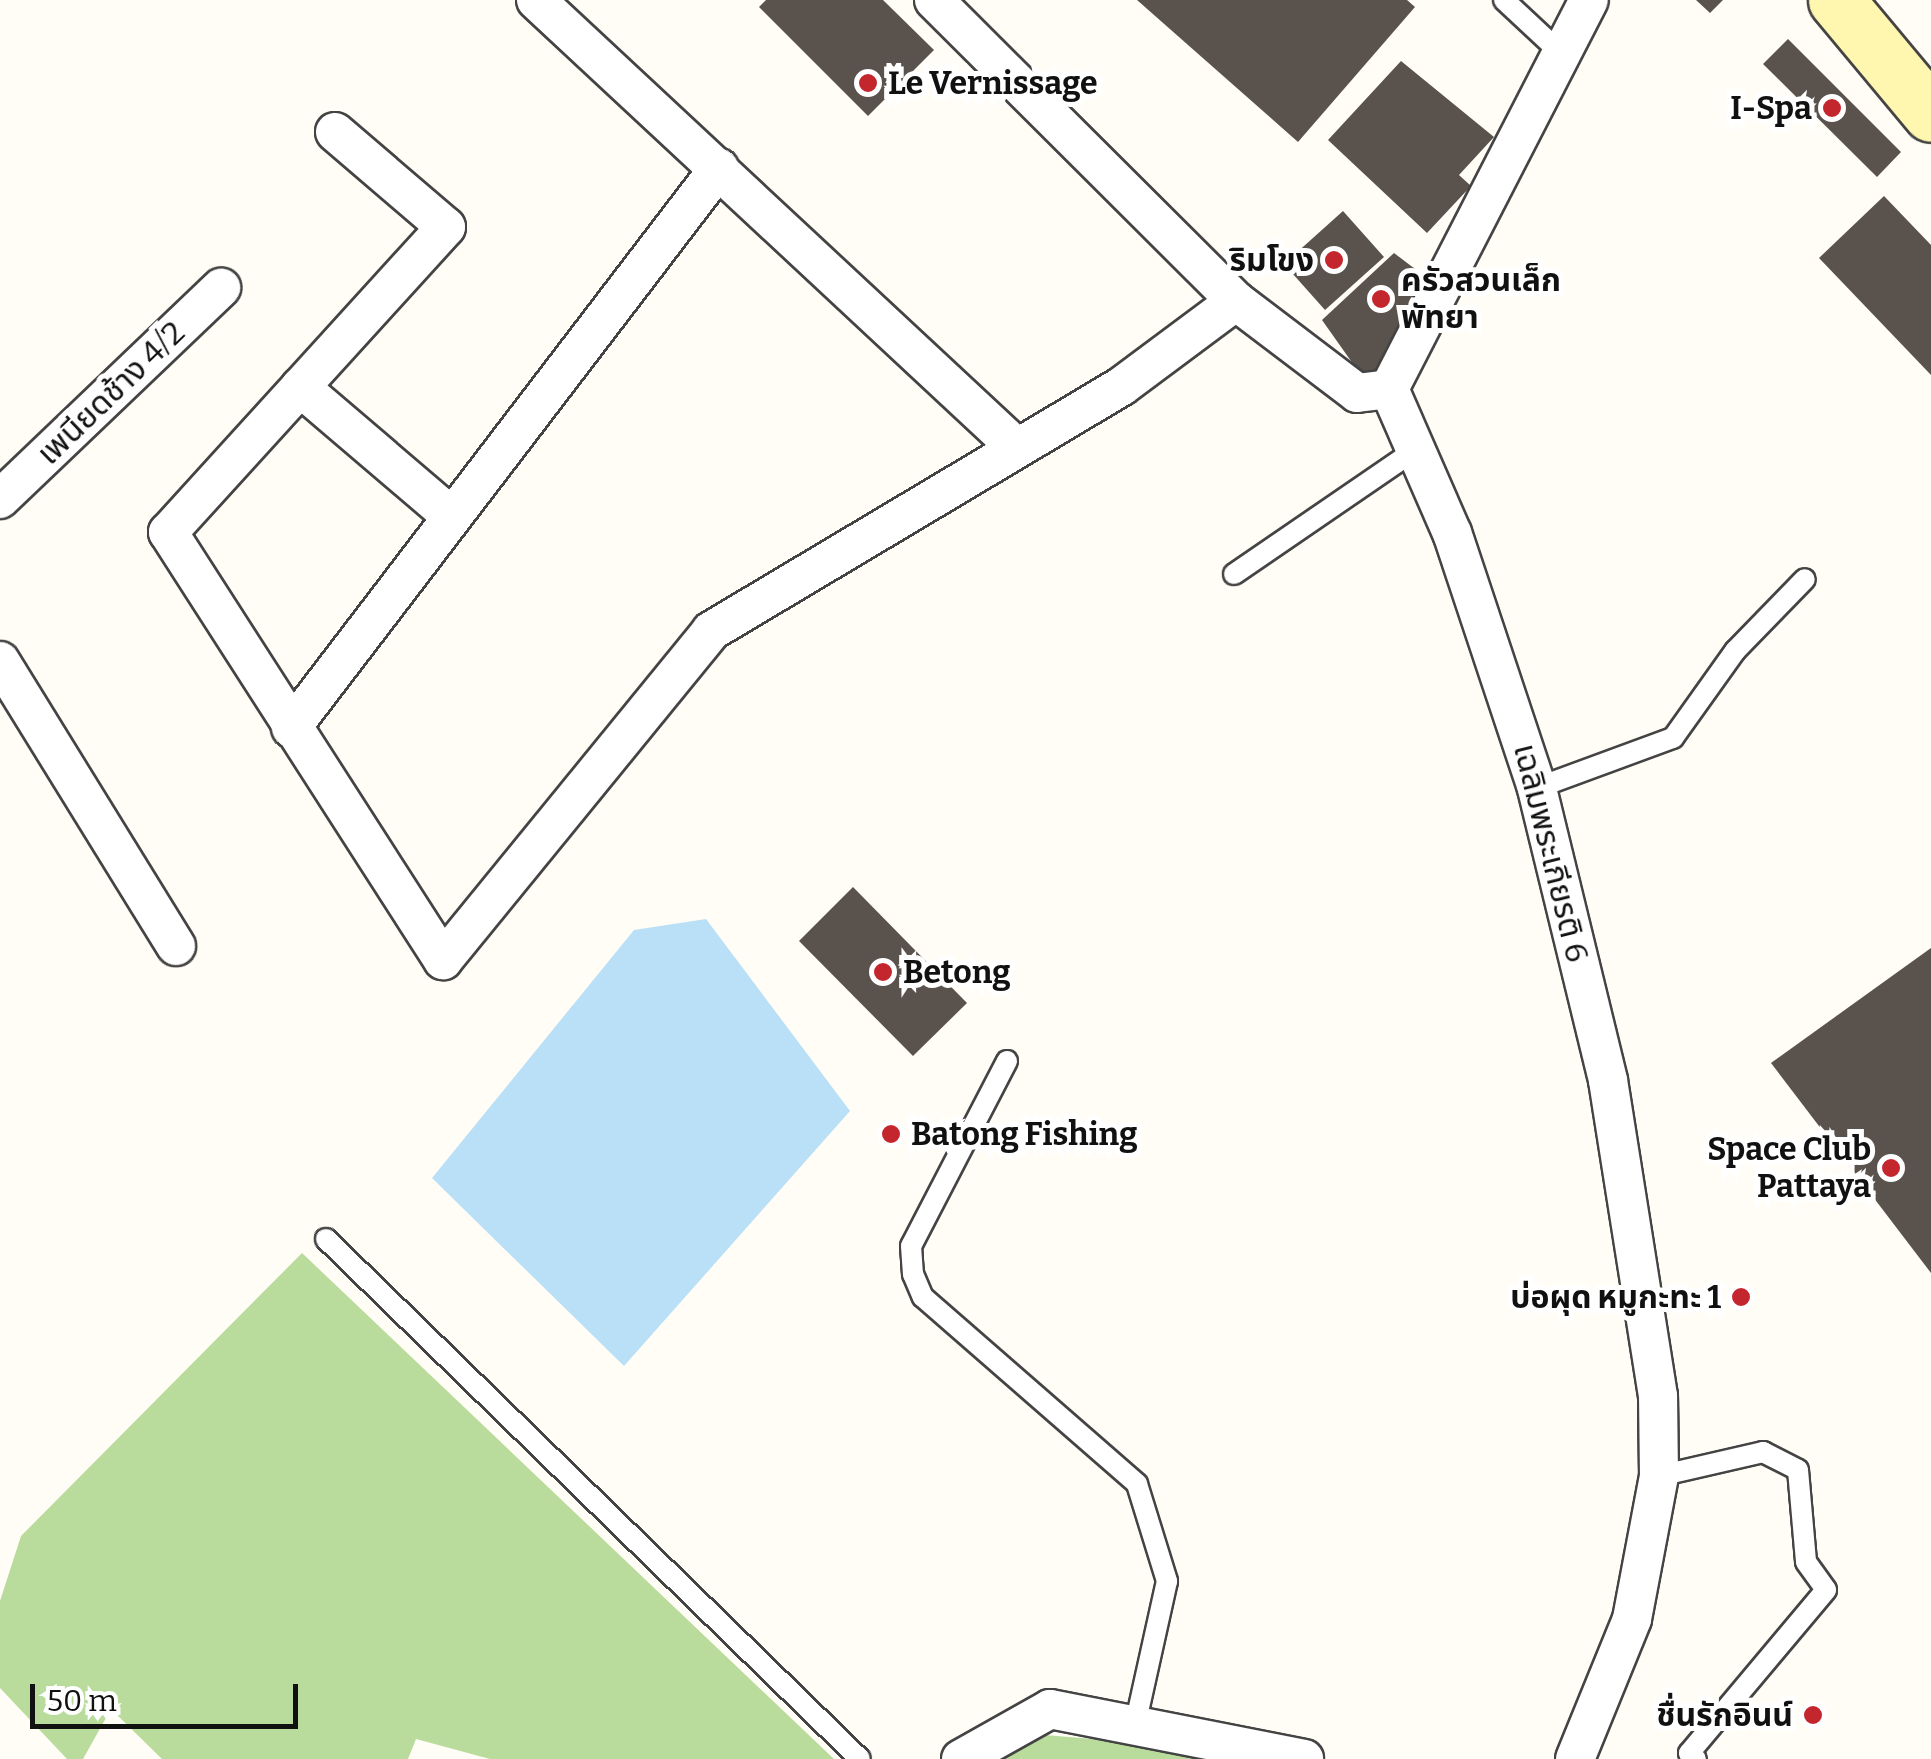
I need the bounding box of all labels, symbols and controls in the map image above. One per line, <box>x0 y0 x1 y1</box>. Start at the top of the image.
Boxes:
place label: Le Vernissage <box>888 64 1098 102</box>
marker: Le Vernissage <box>857 72 879 94</box>
place label: I-Spa <box>1730 89 1812 127</box>
marker: I-Spa <box>1821 97 1843 119</box>
place label: ริมโขง <box>1229 241 1314 279</box>
marker: ริมโขง <box>1323 249 1345 271</box>
place label: ครัวสวนเล็ก พัทยา <box>1401 262 1561 337</box>
marker: ครัวสวนเล็ก พัทยา <box>1370 288 1392 310</box>
street label: เพนียดช้าง 4/2 <box>29 313 193 473</box>
street label: เฉลิมพระเกียรติ 6 <box>1505 740 1597 966</box>
place label: Betong <box>903 953 1011 991</box>
marker: Betong <box>872 961 894 983</box>
place label: Batong Fishing <box>911 1115 1138 1153</box>
marker: Batong Fishing <box>880 1123 902 1145</box>
place label: Space Club Pattaya <box>1707 1131 1871 1206</box>
marker: Space Club Pattaya <box>1880 1157 1902 1179</box>
place label: บ่อผุด หมูกะทะ 1 <box>1510 1278 1721 1316</box>
marker: บ่อผุด หมูกะทะ 1 <box>1730 1286 1752 1308</box>
scale bar <box>35 1664 302 1726</box>
text: 50 m <box>47 1683 117 1719</box>
place label: ชื่นรักอินน์ <box>1656 1696 1793 1734</box>
marker: ชื่นรักอินน์ <box>1802 1704 1824 1726</box>

